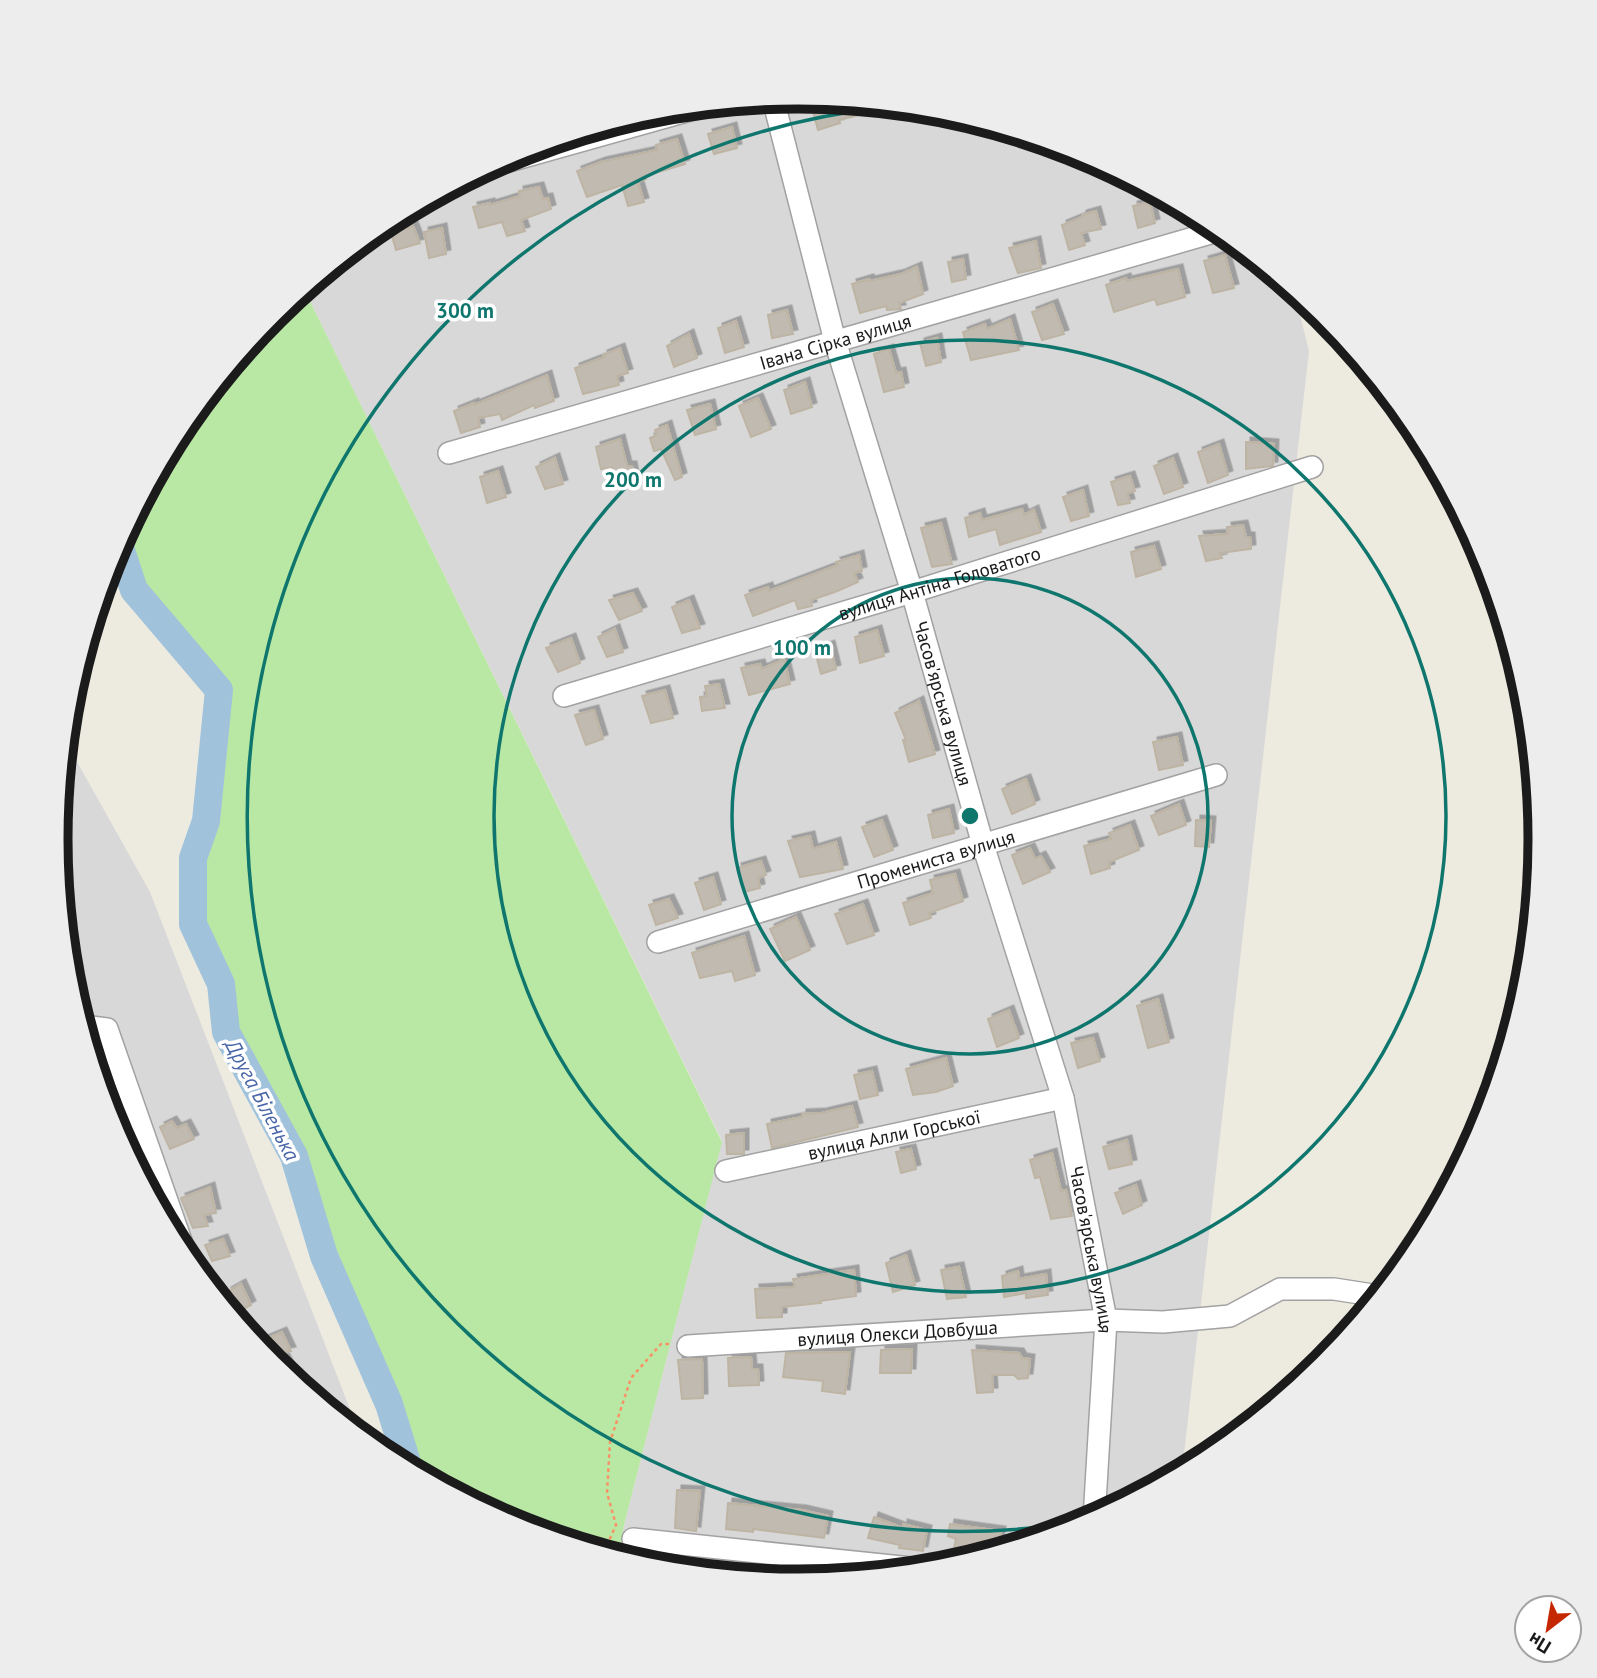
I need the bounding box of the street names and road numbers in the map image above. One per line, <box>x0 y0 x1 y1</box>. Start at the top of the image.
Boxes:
street label: Івана Сірка вулиця <box>757 308 914 375</box>
street label: вулиця Антіна Головатого <box>835 541 1043 625</box>
street label: Часов'ярська вулиця <box>909 618 978 788</box>
street label: Промениста вулиця <box>854 824 1018 894</box>
street label: вулиця Алли Горської <box>806 1104 983 1165</box>
street label: Часов'ярська вулиця <box>1064 1164 1119 1334</box>
street label: вулиця Олекси Довбуша <box>797 1315 999 1351</box>

